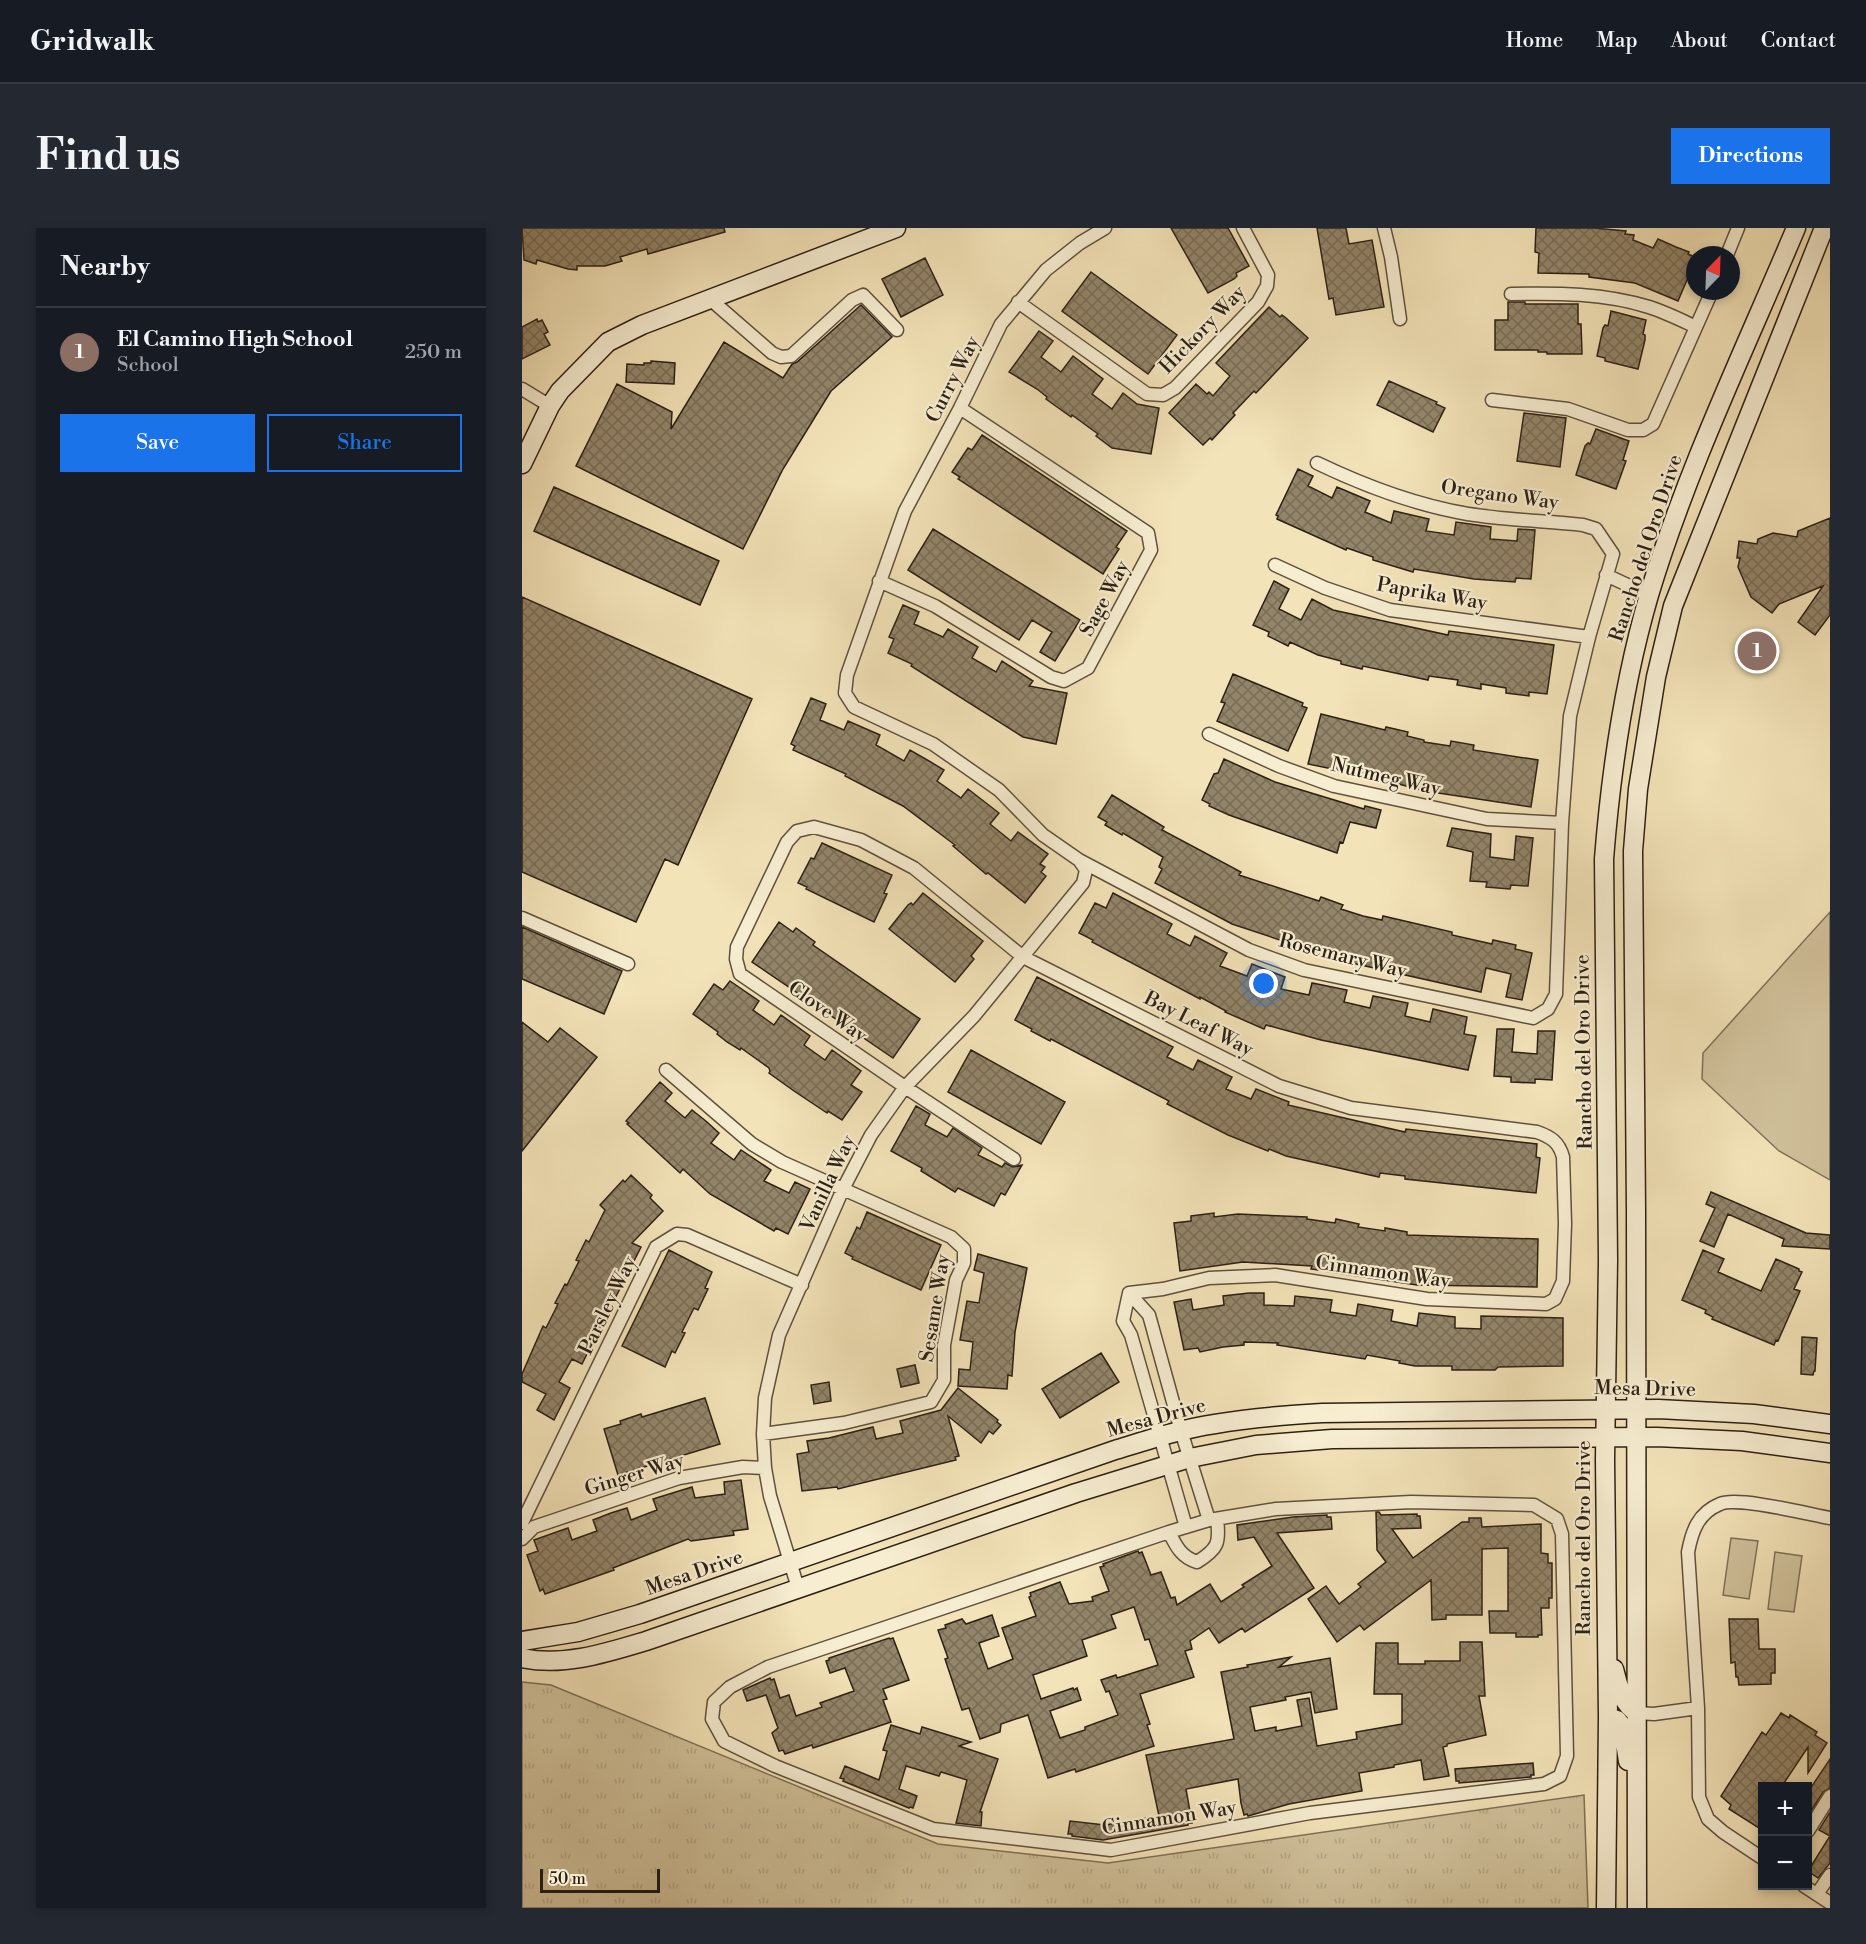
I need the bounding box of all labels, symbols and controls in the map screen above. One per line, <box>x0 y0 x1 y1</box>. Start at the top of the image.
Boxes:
text: Gridwalk <box>30 24 154 59</box>
text: Home <box>1506 28 1563 54</box>
text: Map <box>1596 28 1638 54</box>
text: About <box>1671 28 1728 54</box>
text: Contact <box>1761 28 1836 54</box>
button: Directions <box>1671 128 1830 184</box>
text: Find us <box>36 130 180 183</box>
north arrow <box>1686 246 1740 300</box>
text: Nearby <box>60 251 150 283</box>
street label: Hickory Way <box>1155 280 1252 380</box>
text: El Camino High School <box>117 326 353 353</box>
street label: Curry Way <box>921 332 986 427</box>
text: 1 <box>75 340 84 365</box>
text: 250 m <box>405 340 462 365</box>
text: School <box>117 353 179 378</box>
button: Save <box>60 414 255 472</box>
button: Share <box>267 414 462 472</box>
street label: Rancho del Oro Drive <box>1604 452 1689 645</box>
street label: Oregano Way <box>1439 475 1560 516</box>
street label: Sage Way <box>1075 556 1136 641</box>
street label: Paprika Way <box>1375 572 1489 617</box>
pin: 1 <box>1738 628 1776 674</box>
street label: Nutmeg Way <box>1328 753 1443 802</box>
street label: Rosemary Way <box>1276 928 1410 985</box>
street label: Rancho del Oro Drive <box>1570 954 1599 1150</box>
your location <box>1249 969 1278 998</box>
street label: Clove Way <box>783 976 872 1049</box>
street label: Bay Leaf Way <box>1139 986 1257 1063</box>
street label: Vanilla Way <box>795 1131 862 1237</box>
street label: Cinnamon Way <box>1314 1251 1452 1294</box>
street label: Parsley Way <box>574 1252 643 1359</box>
street label: Sesame Way <box>915 1252 956 1364</box>
street label: Mesa Drive <box>1594 1376 1696 1403</box>
street label: Mesa Drive <box>1104 1393 1209 1444</box>
street label: Rancho del Oro Drive <box>1572 1440 1597 1636</box>
street label: Ginger Way <box>582 1448 688 1502</box>
street label: Mesa Drive <box>642 1545 747 1602</box>
map controls <box>1758 1782 1812 1890</box>
button: + <box>1758 1782 1812 1836</box>
street label: Cinnamon Way <box>1100 1795 1238 1841</box>
button: − <box>1758 1836 1812 1890</box>
scale bar <box>540 1866 660 1894</box>
text: 50 m <box>549 1869 586 1889</box>

